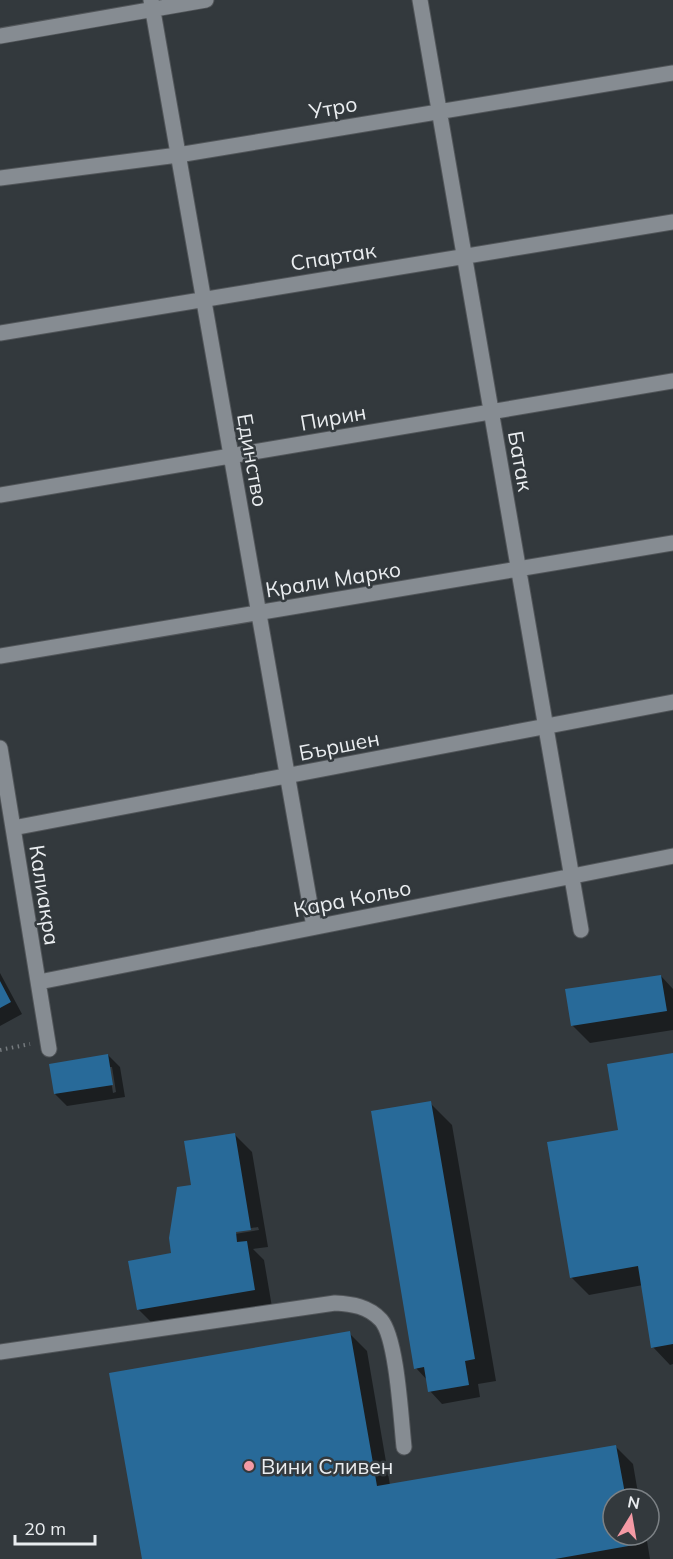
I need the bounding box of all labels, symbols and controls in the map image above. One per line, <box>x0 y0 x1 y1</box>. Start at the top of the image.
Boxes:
street label: Утро <box>306 90 359 124</box>
street label: Спартак <box>288 236 378 276</box>
street label: Пирин <box>298 398 368 436</box>
street label: Единство <box>232 411 274 509</box>
street label: Батак <box>503 429 539 494</box>
street label: Крали Марко <box>263 555 403 603</box>
street label: Бършен <box>296 724 382 766</box>
street label: Калиакра <box>24 843 66 947</box>
street label: Кара Кольо <box>291 874 413 922</box>
place label: Вини Сливен <box>261 1453 393 1479</box>
marker: Вини Сливен <box>242 1459 256 1473</box>
north arrow <box>601 1487 661 1547</box>
text: N <box>626 1491 642 1513</box>
scale bar <box>15 1508 94 1546</box>
text: 20 m <box>24 1517 66 1540</box>

